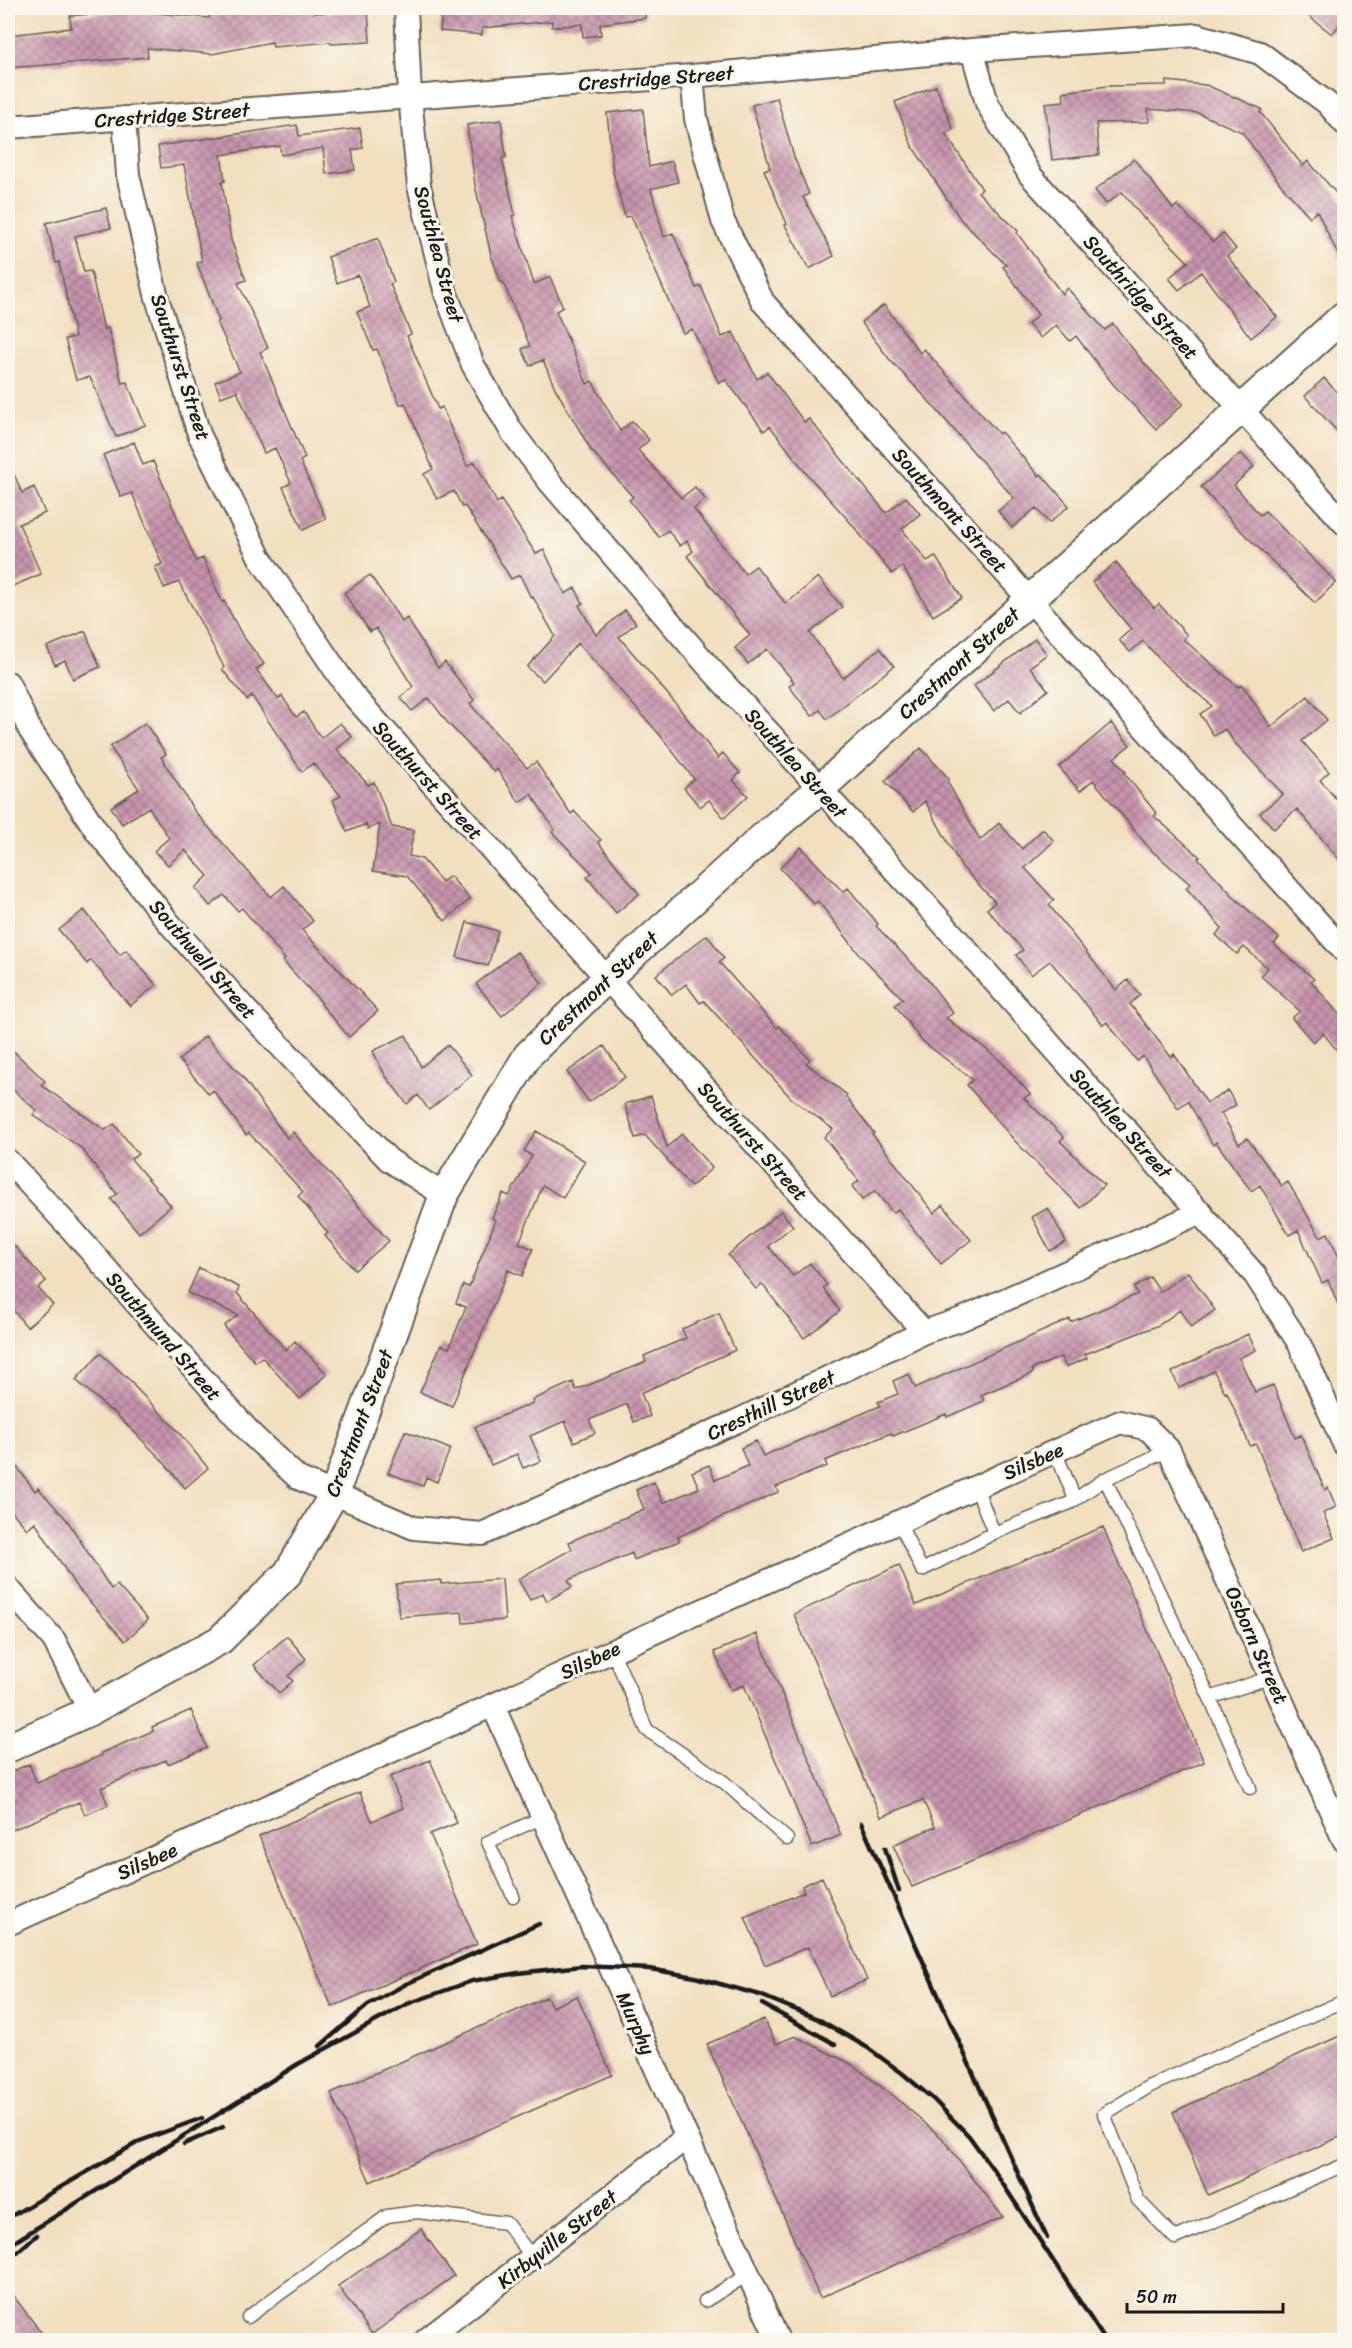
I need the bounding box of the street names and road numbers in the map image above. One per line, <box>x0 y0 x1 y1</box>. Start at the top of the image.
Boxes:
street label: Crestridge Street <box>577 56 736 101</box>
street label: Crestridge Street <box>93 93 252 138</box>
street label: Southlea Street <box>403 182 474 328</box>
street label: Southridge Street <box>1074 226 1207 369</box>
street label: Southurst Street <box>140 289 221 445</box>
street label: Southmont Street <box>883 439 1017 582</box>
street label: Crestmont Street <box>890 598 1030 729</box>
street label: Southlea Street <box>736 699 856 828</box>
street label: Southurst Street <box>363 712 492 849</box>
street label: Southwell Street <box>140 891 265 1028</box>
street label: Crestmont Street <box>529 922 668 1054</box>
street label: Southlea Street <box>1061 1059 1181 1188</box>
street label: Southurst Street <box>688 1073 817 1210</box>
street label: Southmund Street <box>97 1263 231 1410</box>
street label: Crestmont Street <box>315 1343 404 1502</box>
street label: Cresthill Street <box>701 1360 842 1451</box>
street label: Silsbee <box>997 1432 1070 1490</box>
street label: Osborn Street <box>1215 1581 1298 1710</box>
street label: Silsbee <box>554 1631 627 1690</box>
street label: Silsbee <box>111 1832 184 1890</box>
street label: Murphy <box>606 1986 665 2061</box>
street label: Kirbyville Street <box>489 2180 626 2298</box>

